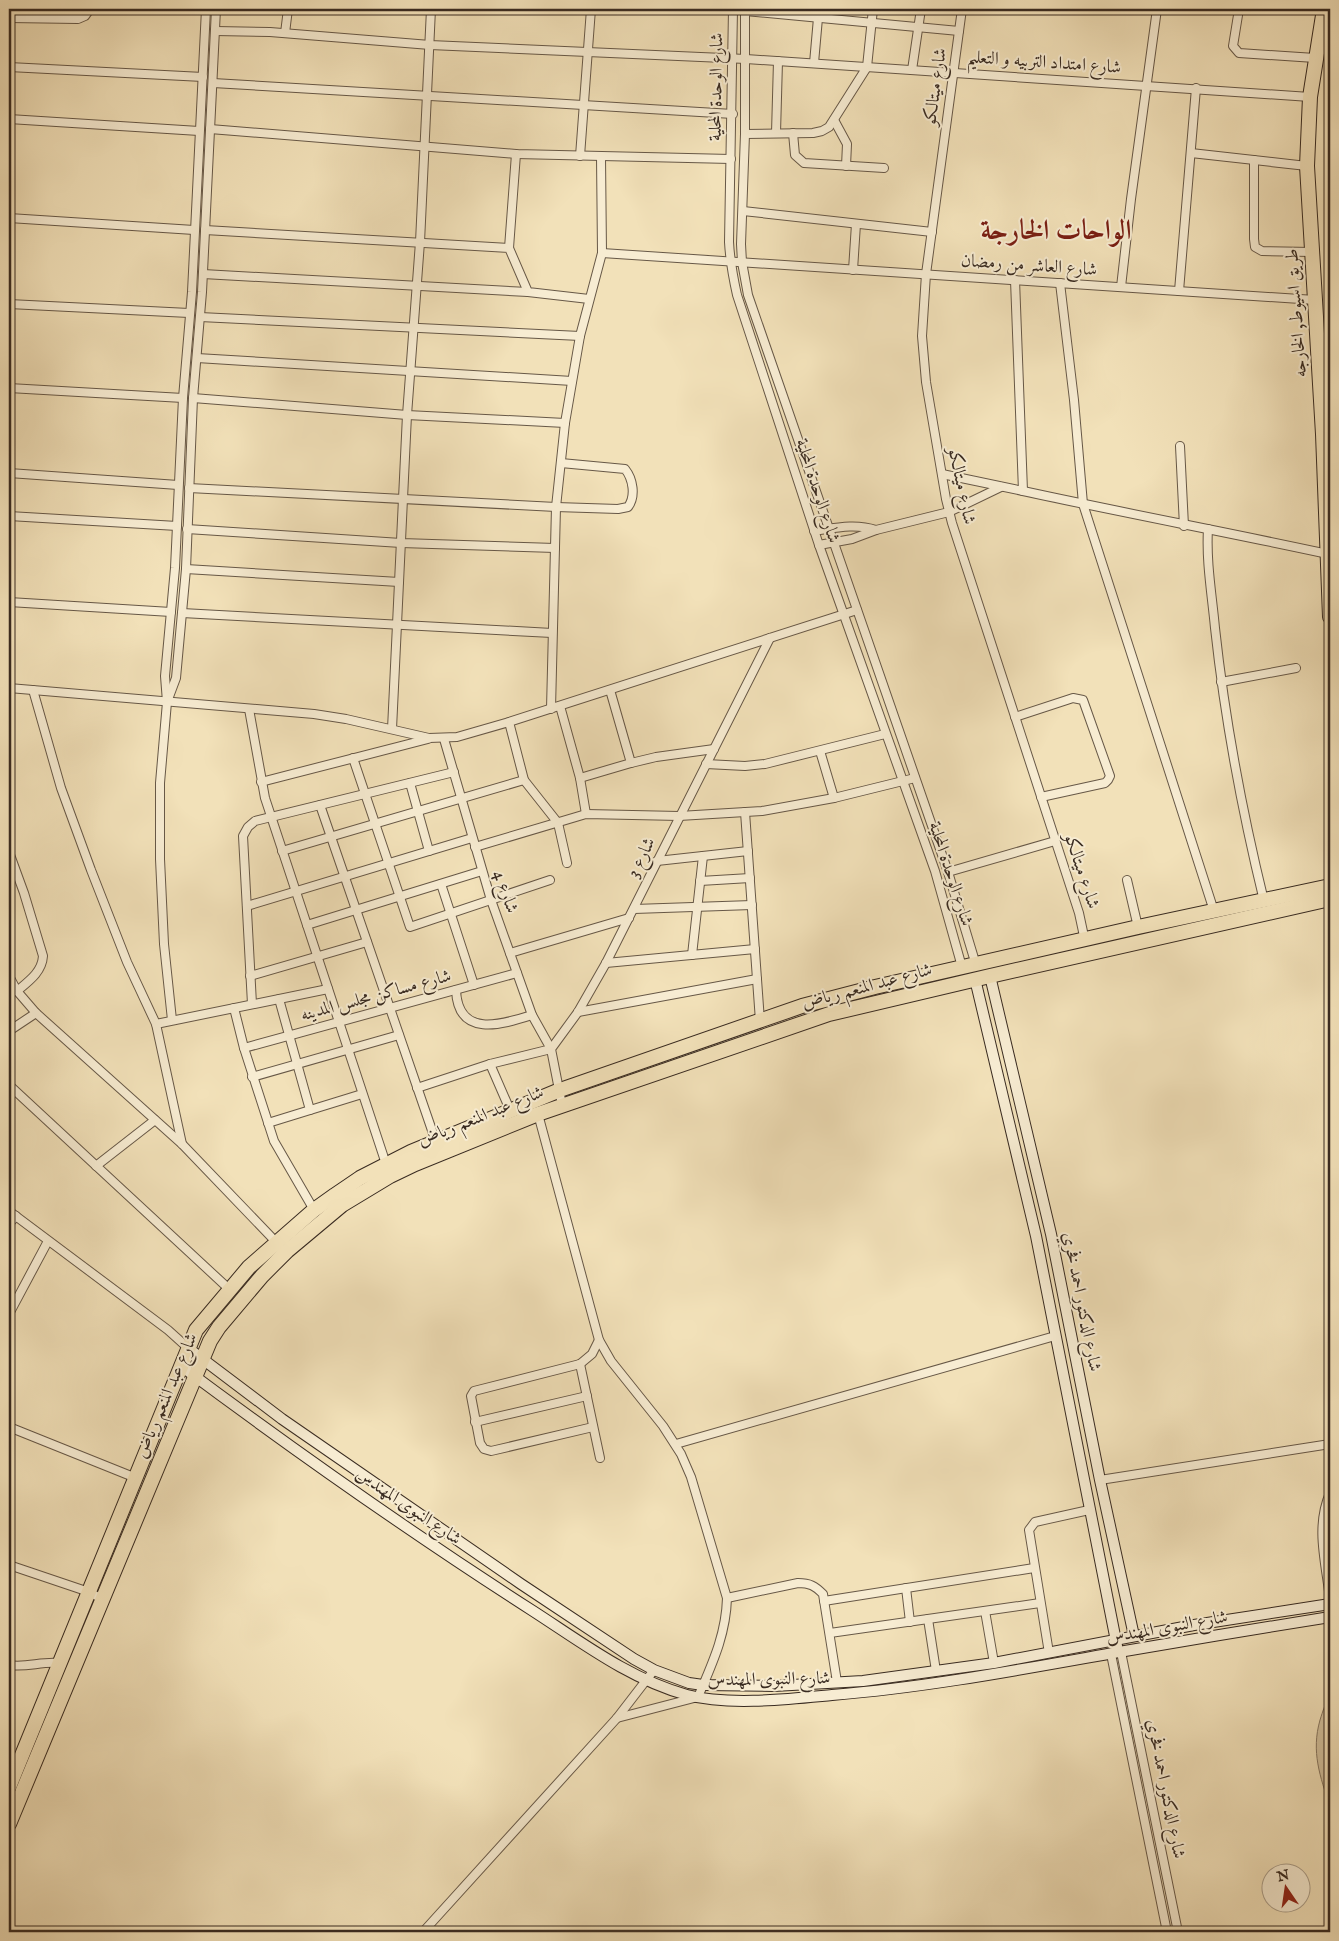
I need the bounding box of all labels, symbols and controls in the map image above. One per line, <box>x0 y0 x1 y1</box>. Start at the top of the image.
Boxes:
street label: شارع الوحدة المحلية <box>705 33 731 141</box>
street label: شارع امتداد التربيه و التعليم <box>966 46 1122 85</box>
street label: شارع ميتالكو <box>919 47 955 130</box>
district label: الواحات الخارجة <box>980 214 1132 249</box>
street label: طريق اسيوط, الخارجه <box>1281 248 1313 378</box>
street label: شارع العاشر من رمضان <box>960 250 1098 284</box>
street label: شارع الوحدة المحلية <box>787 436 845 547</box>
street label: شارع ميتالكو <box>939 443 980 527</box>
street label: شارع الوحدة المحلية <box>920 819 978 930</box>
street label: شارع ميتالكو <box>1055 828 1104 912</box>
street label: شارع 3 <box>622 834 663 883</box>
street label: شارع 4 <box>485 867 523 917</box>
street label: شارع عبد المنعم رياض <box>799 959 936 1019</box>
street label: شارع مساكن مجلس المدينه <box>298 965 454 1029</box>
street label: شارع عبد المنعم رياض <box>415 1081 549 1156</box>
street label: شارع الدكتور احمد فخري <box>1054 1230 1106 1374</box>
street label: شارع عبد المنعم رياض <box>130 1330 207 1464</box>
street label: شارع النبوى المهندس <box>349 1463 465 1553</box>
street label: شارع النبوى المهندس <box>1104 1606 1230 1652</box>
street label: شارع النبوى المهندس <box>707 1667 831 1695</box>
street label: شارع الدكتور احمد فخري <box>1138 1717 1190 1861</box>
north arrow <box>1262 1864 1312 1914</box>
text: N <box>1274 1866 1291 1887</box>

